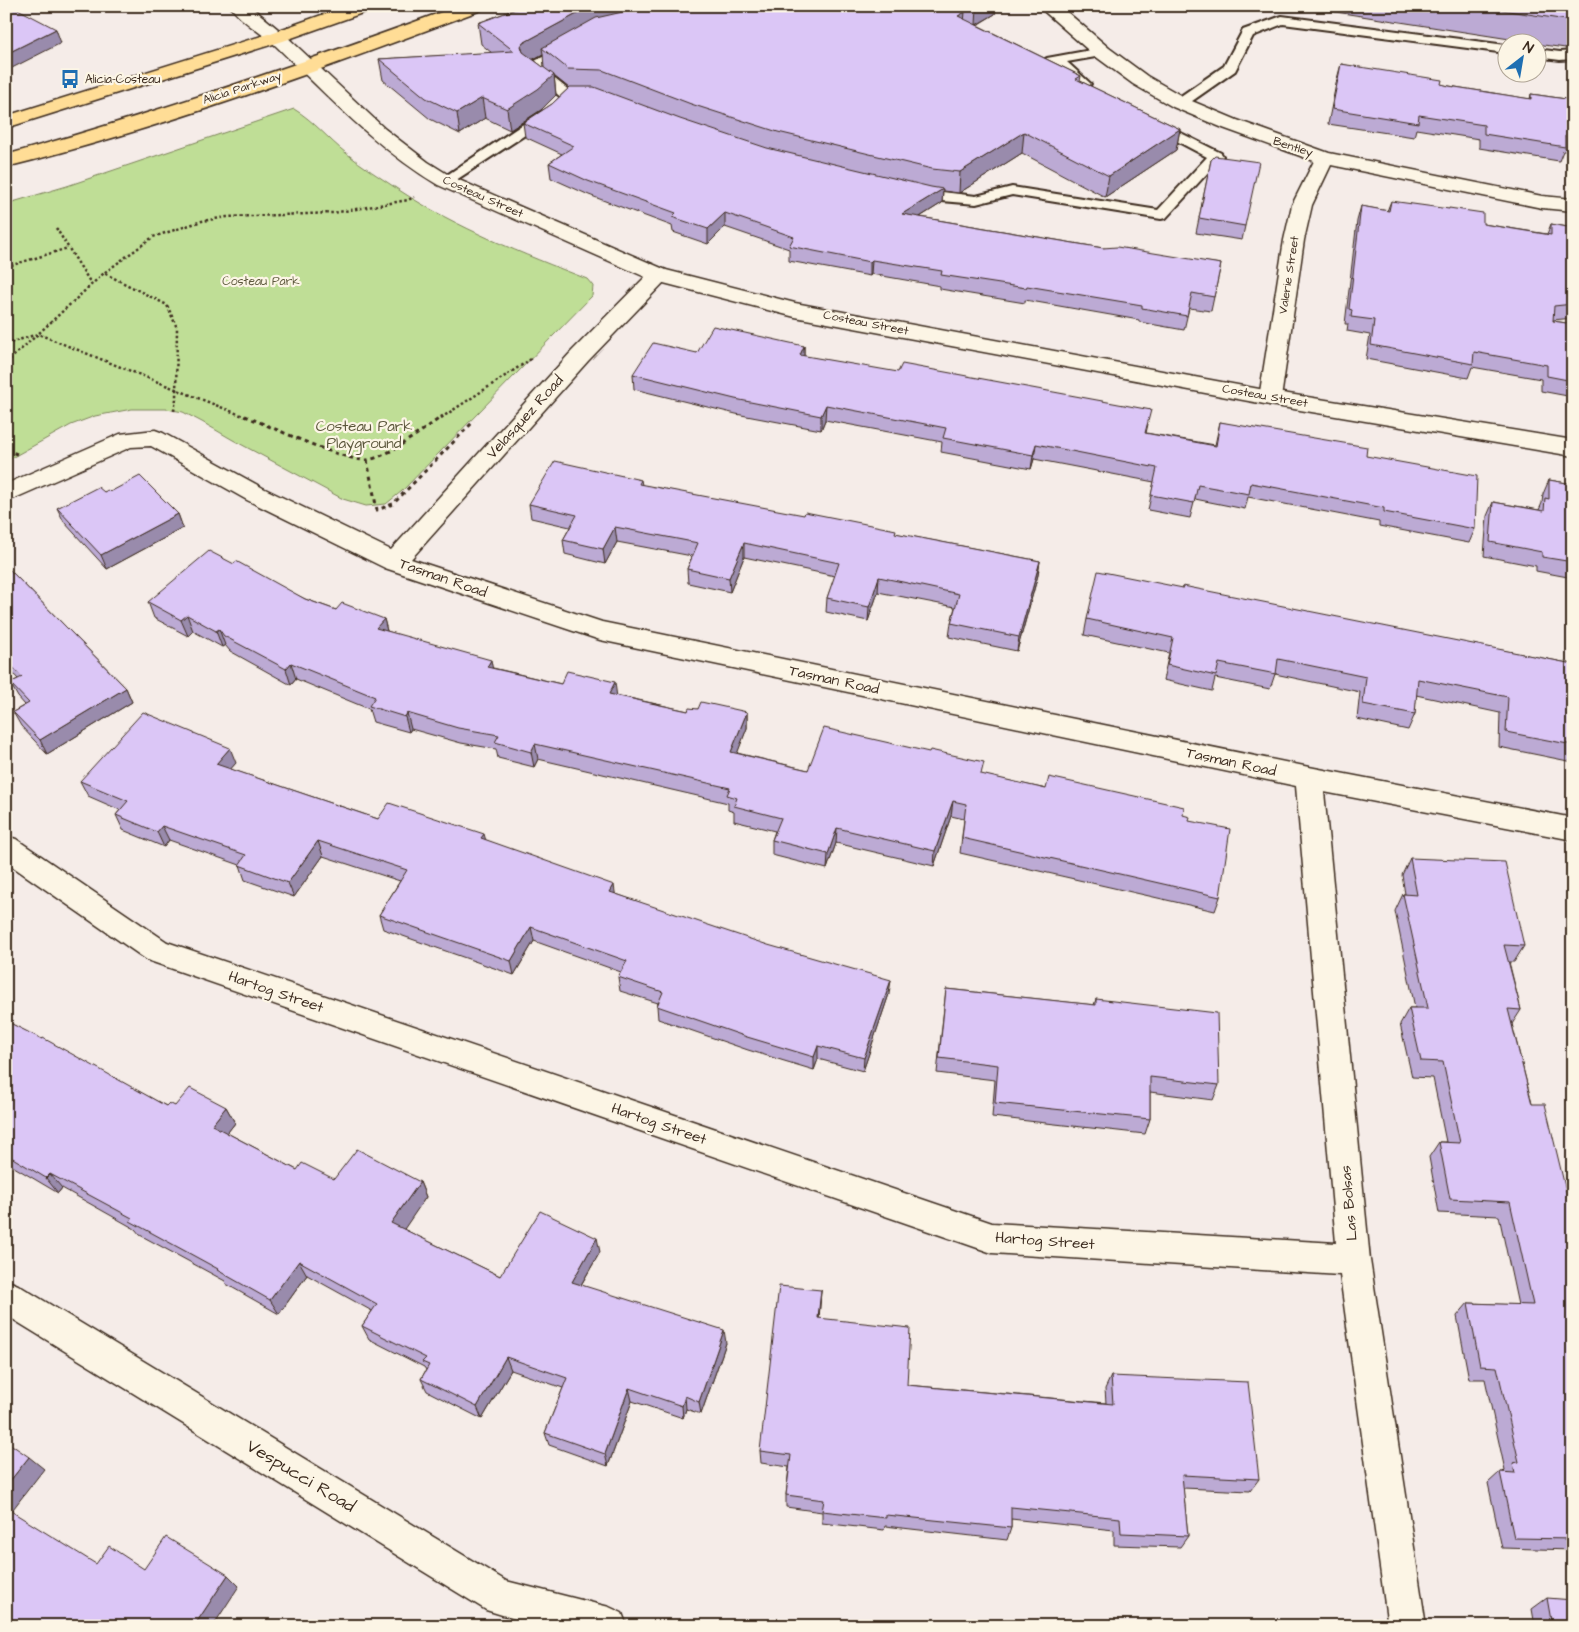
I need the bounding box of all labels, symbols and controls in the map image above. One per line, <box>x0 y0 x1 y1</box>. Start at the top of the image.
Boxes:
north arrow <box>1496 32 1546 82</box>
text: N <box>1519 37 1537 59</box>
street label: Alicia Parkway <box>200 67 284 110</box>
bus stop icon: Alicia-Costeau <box>59 68 81 90</box>
place label: Alicia-Costeau <box>85 71 160 88</box>
street label: Bentley <box>1271 133 1315 162</box>
street label: Costeau Street <box>440 172 526 222</box>
street label: Valerie Street <box>1274 235 1304 315</box>
park label: Costeau Park <box>222 273 300 290</box>
street label: Costeau Street <box>822 306 910 340</box>
street label: Velasquez Road <box>482 370 569 464</box>
street label: Costeau Street <box>1221 380 1309 412</box>
park label: Costeau Park Playground <box>316 416 412 455</box>
street label: Tasman Road <box>396 553 490 603</box>
street label: Tasman Road <box>787 660 881 700</box>
street label: Tasman Road <box>1184 742 1278 782</box>
street label: Hartog Street <box>225 966 326 1019</box>
street label: Hartog Street <box>608 1098 709 1151</box>
street label: Las Bolsas <box>1335 1164 1363 1242</box>
street label: Hartog Street <box>995 1227 1095 1256</box>
street label: Vespucci Road <box>242 1434 360 1518</box>

